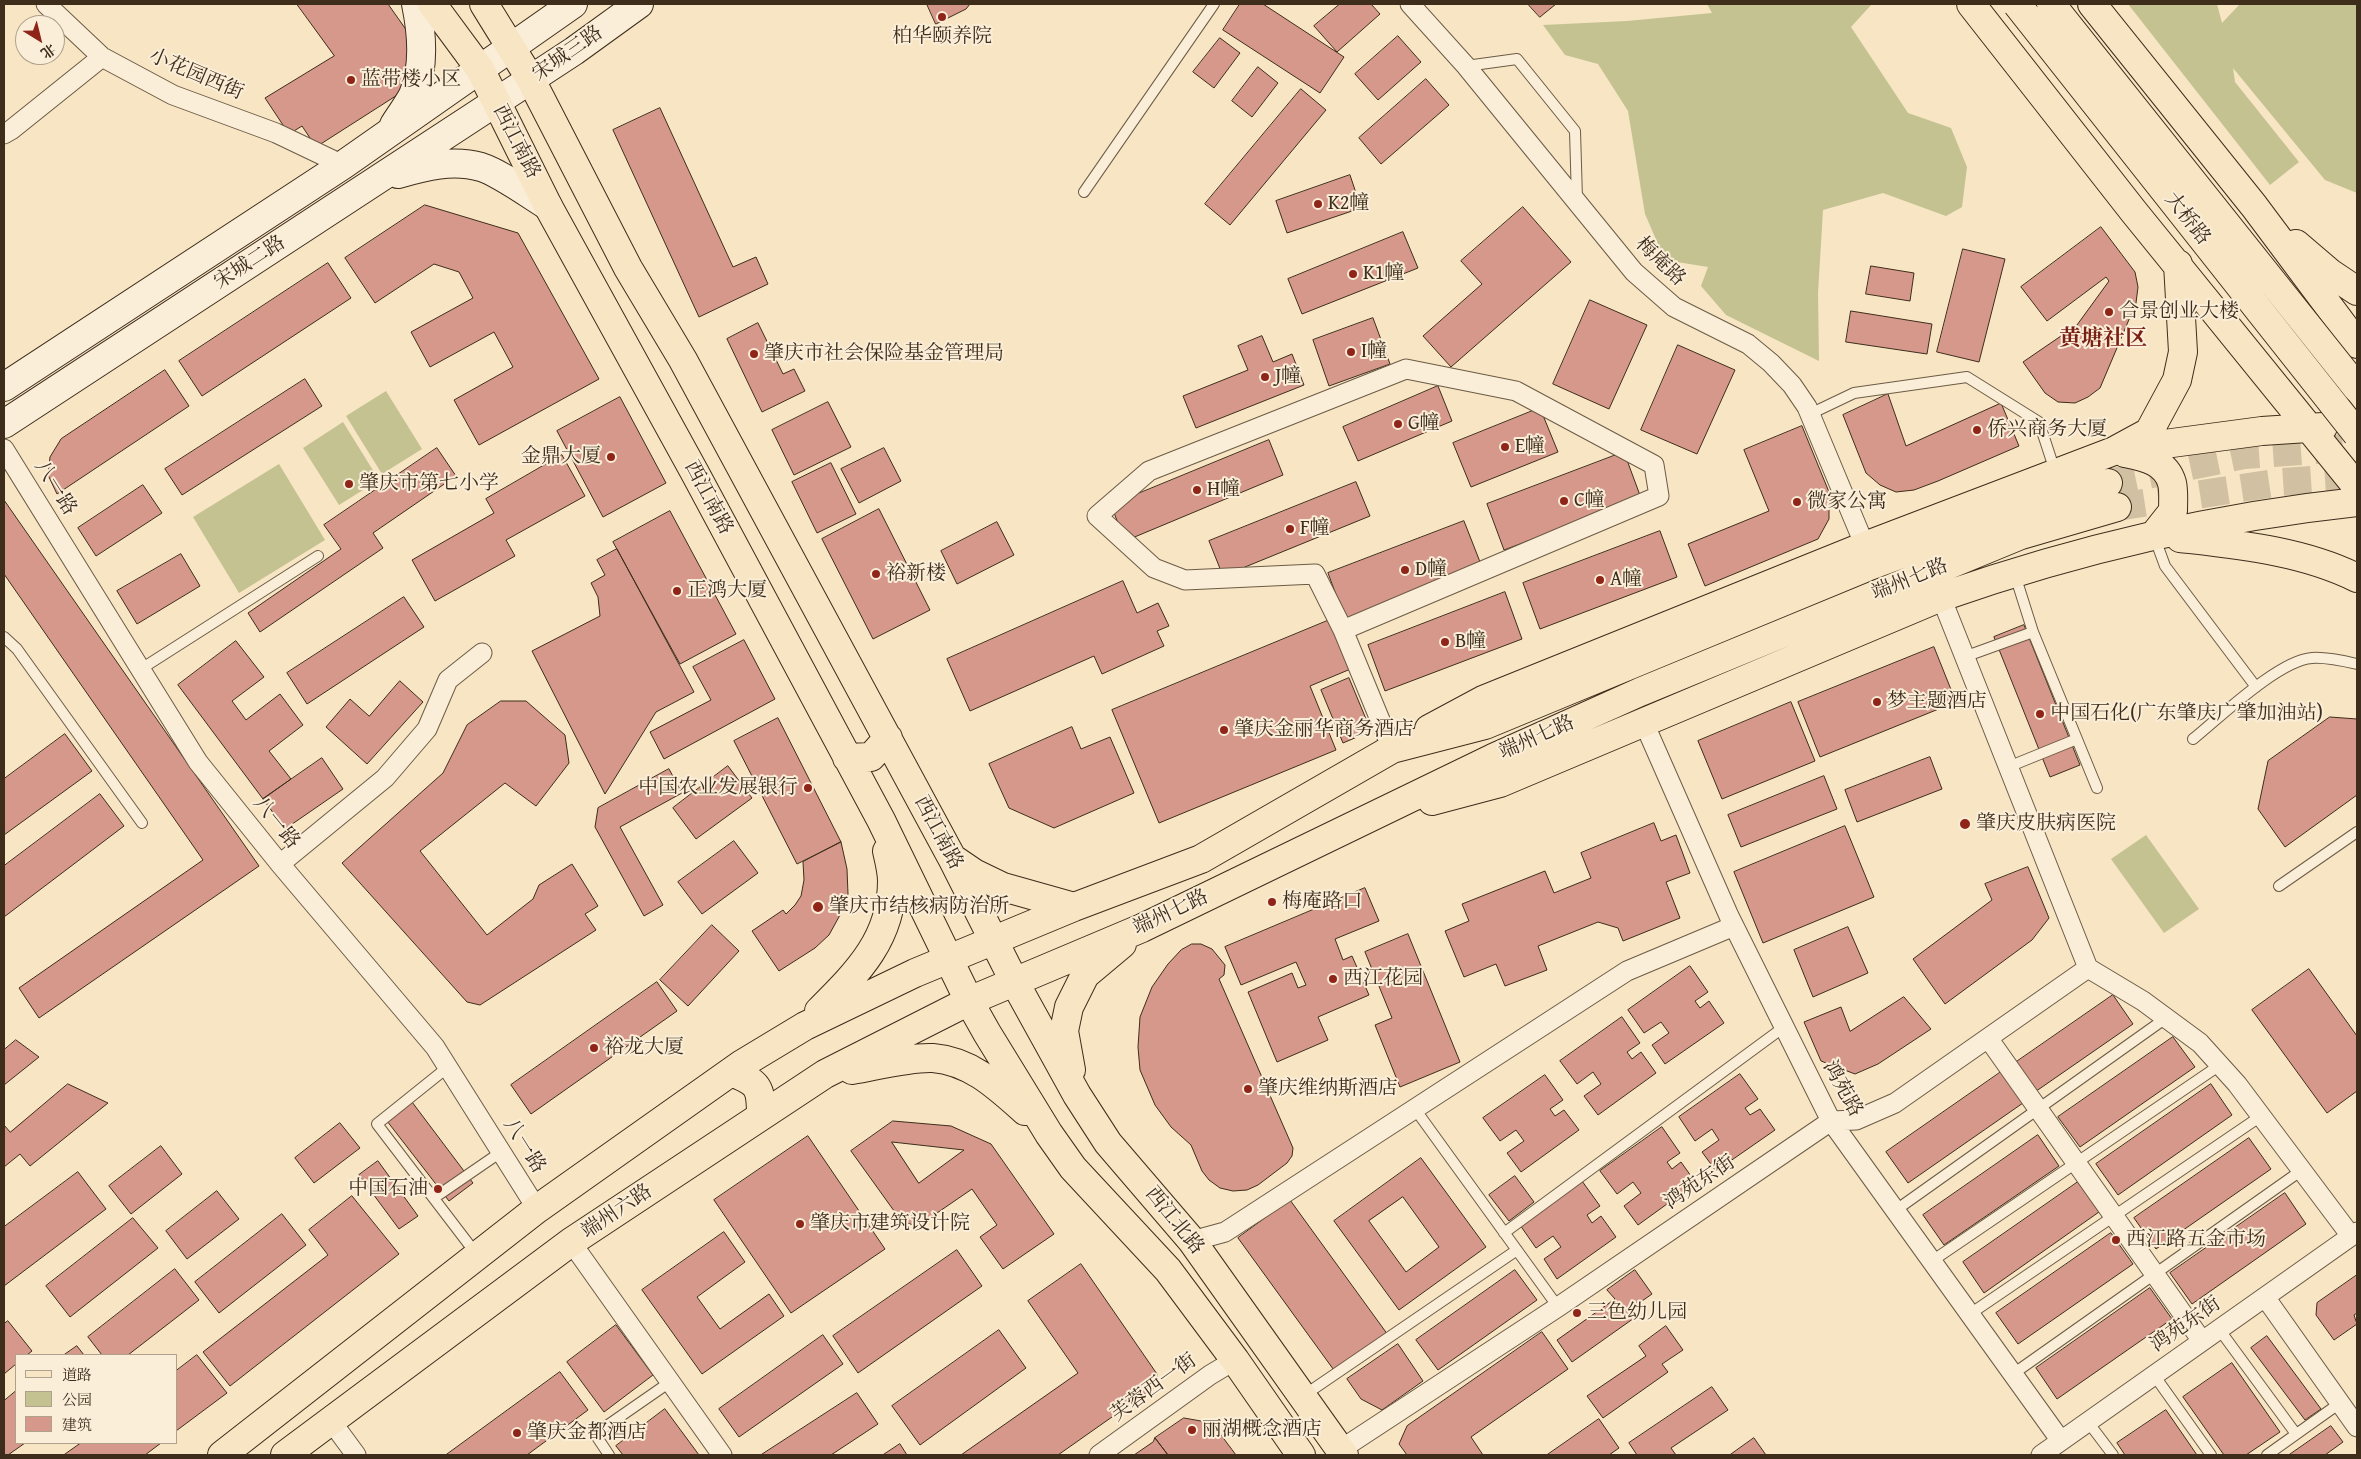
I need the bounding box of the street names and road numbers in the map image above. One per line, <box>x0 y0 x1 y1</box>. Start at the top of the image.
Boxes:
street label: 宋城三路 <box>528 21 608 87</box>
street label: 小花园西街 <box>145 44 247 106</box>
street label: 西江南路 <box>487 101 545 183</box>
street label: 大桥路 <box>2159 188 2215 250</box>
street label: 宋城二路 <box>210 231 290 295</box>
street label: 梅庵路 <box>1630 233 1690 291</box>
street label: 八一路 <box>29 456 81 520</box>
street label: 西江南路 <box>679 457 737 539</box>
street label: 端州七路 <box>1868 554 1952 606</box>
street label: 端州七路 <box>1496 711 1578 765</box>
street label: 八一路 <box>248 792 304 854</box>
street label: 西江南路 <box>909 792 967 874</box>
street label: 端州七路 <box>1130 885 1212 941</box>
street label: 鸿苑路 <box>1817 1057 1867 1121</box>
street label: 八一路 <box>498 1114 550 1178</box>
street label: 鸿苑东街 <box>1660 1151 1740 1215</box>
street label: 端州六路 <box>577 1180 657 1244</box>
street label: 西江北路 <box>1140 1182 1208 1260</box>
street label: 鸿苑东街 <box>2146 1292 2226 1358</box>
street label: 芙蓉西一街 <box>1106 1349 1202 1427</box>

